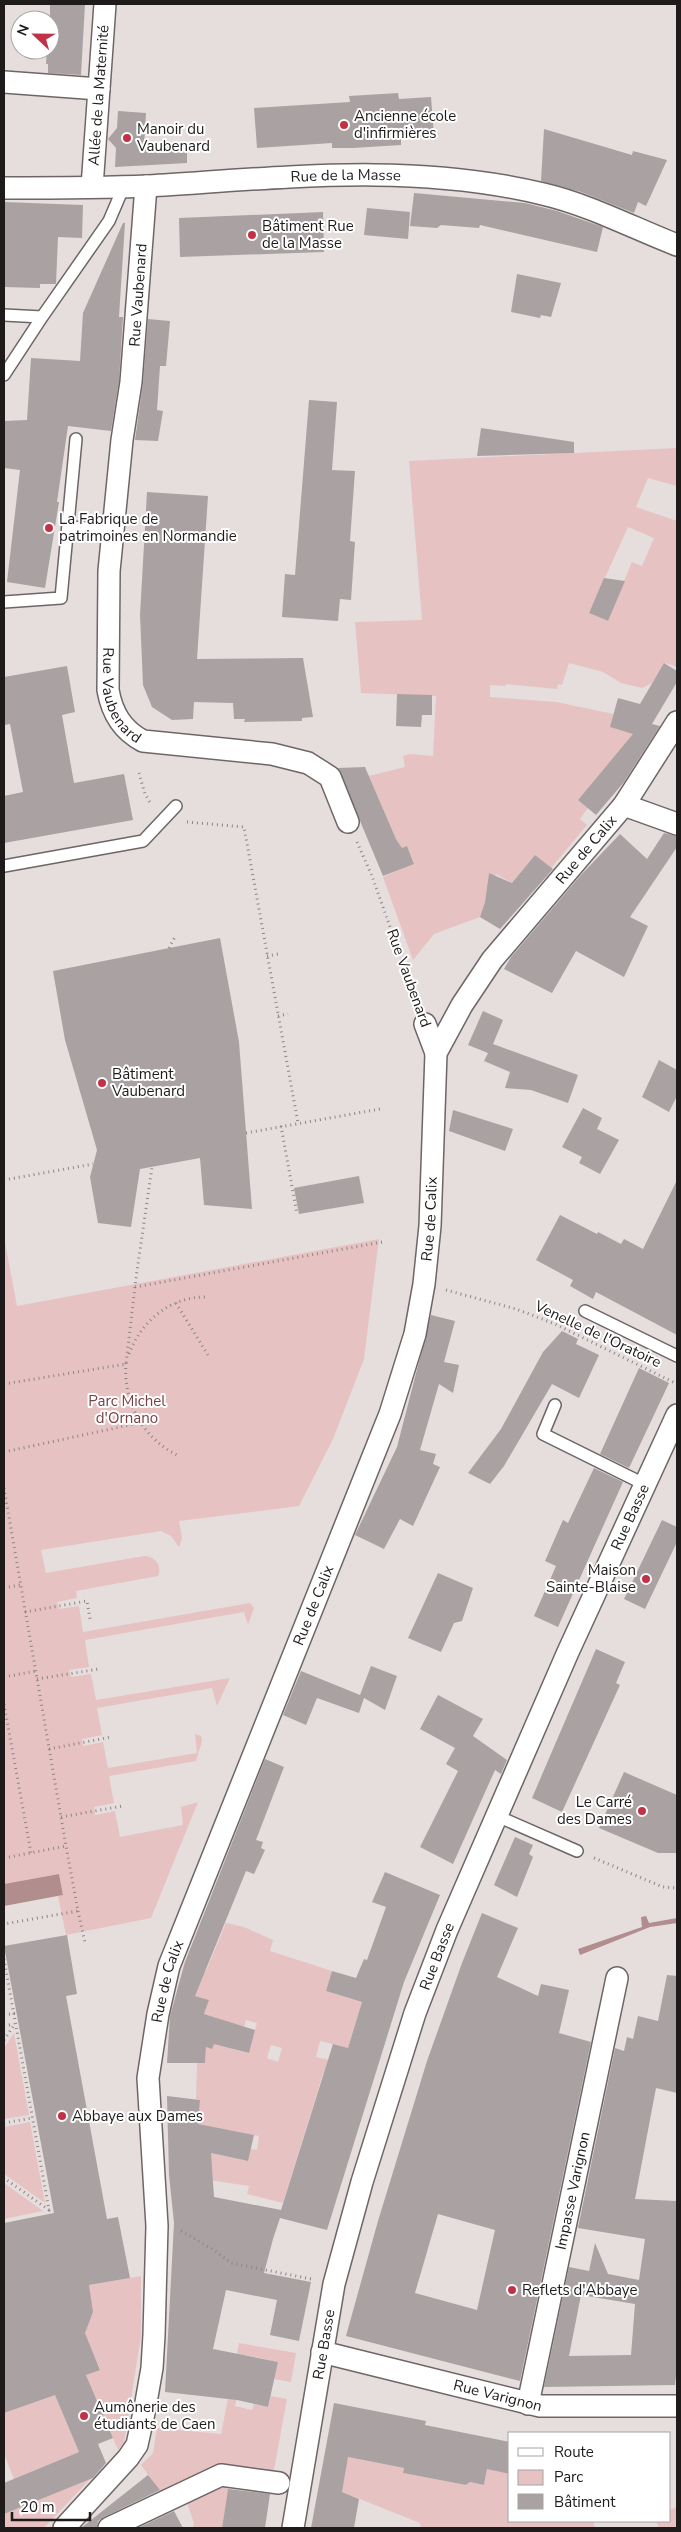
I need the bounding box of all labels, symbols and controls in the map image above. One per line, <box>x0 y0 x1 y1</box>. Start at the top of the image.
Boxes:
north arrow <box>10 10 60 60</box>
text: N <box>13 22 34 39</box>
street label: Allée de la Maternité <box>84 24 113 166</box>
place label: Ancienne école d'infirmières <box>354 106 456 143</box>
place label: Manoir du Vaubenard <box>136 119 210 156</box>
marker: Ancienne école d'infirmières <box>338 119 350 131</box>
marker: Manoir du Vaubenard <box>121 132 133 144</box>
street label: Rue de la Masse <box>290 165 401 187</box>
place label: Bâtiment Rue de la Masse <box>262 216 354 253</box>
marker: Bâtiment Rue de la Masse <box>246 229 258 241</box>
street label: Rue Vaubenard <box>124 243 152 347</box>
place label: La Fabrique de patrimoines en Normandie <box>59 509 237 546</box>
marker: La Fabrique de patrimoines en Normandie <box>43 522 55 534</box>
street label: Rue Vaubenard <box>98 647 145 748</box>
street label: Rue de Calix <box>551 811 621 888</box>
street label: Rue Vaubenard <box>382 926 436 1030</box>
place label: Bâtiment Vaubenard <box>111 1064 185 1101</box>
marker: Bâtiment Vaubenard <box>96 1077 108 1089</box>
street label: Rue de Calix <box>416 1176 442 1262</box>
street label: Venelle de l'Oratoire <box>531 1295 664 1372</box>
park label: Parc Michel d'Ornano <box>88 1391 166 1428</box>
street label: Rue Basse <box>606 1481 654 1553</box>
place label: Maison Sainte-Blaise <box>546 1560 636 1597</box>
street label: Rue de Calix <box>288 1562 338 1648</box>
marker: Maison Sainte-Blaise <box>640 1573 652 1585</box>
place label: Le Carré des Dames <box>557 1792 632 1829</box>
marker: Le Carré des Dames <box>636 1805 648 1817</box>
street label: Rue Basse <box>415 1919 459 1993</box>
street label: Rue de Calix <box>147 1937 188 2024</box>
place label: Abbaye aux Dames <box>72 2106 203 2126</box>
marker: Abbaye aux Dames <box>56 2110 68 2122</box>
street label: Impasse Varignon <box>551 2130 595 2251</box>
place label: Reflets d'Abbaye <box>522 2280 637 2300</box>
marker: Reflets d'Abbaye <box>506 2284 518 2296</box>
street label: Rue Basse <box>308 2308 340 2381</box>
street label: Rue Varignon <box>451 2375 544 2416</box>
place label: Aumônerie des étudiants de Caen <box>94 2397 216 2434</box>
marker: Aumônerie des étudiants de Caen <box>78 2410 90 2422</box>
legend <box>508 2432 671 2522</box>
text: Route <box>554 2442 594 2462</box>
text: Parc <box>554 2467 583 2487</box>
scale bar <box>12 2490 90 2522</box>
text: Bâtiment <box>554 2492 616 2512</box>
text: 20 m <box>20 2497 55 2517</box>

